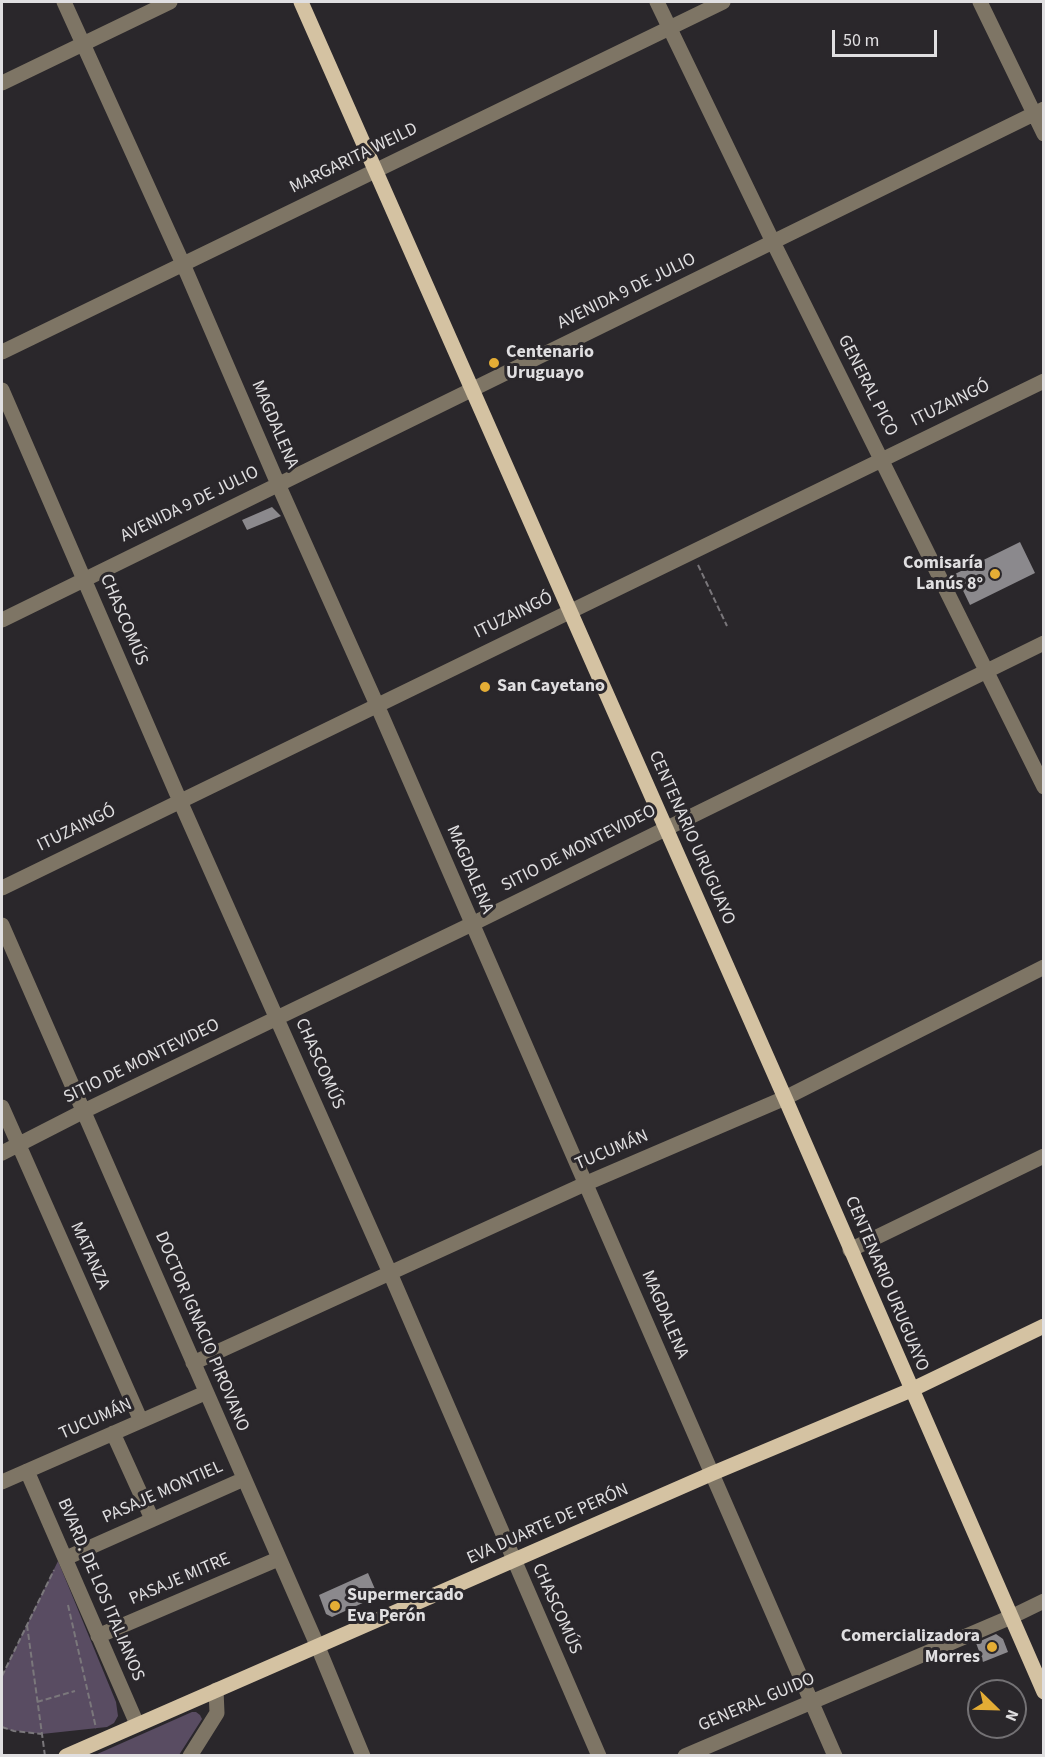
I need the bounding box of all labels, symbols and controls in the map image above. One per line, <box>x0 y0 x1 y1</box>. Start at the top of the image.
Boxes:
scale bar <box>835 18 940 56</box>
text: 50 m <box>843 28 879 53</box>
street label: MARGARITA WEILD <box>287 119 421 199</box>
street label: AVENIDA 9 DE JULIO <box>554 249 700 335</box>
street label: GENERAL PICO <box>832 332 902 440</box>
place label: Centenario Uruguayo <box>506 342 594 385</box>
marker: Centenario Uruguayo <box>487 356 501 370</box>
street label: ITUZAINGÓ <box>908 376 994 432</box>
street label: MAGDALENA <box>246 377 302 473</box>
street label: AVENIDA 9 DE JULIO <box>117 462 263 548</box>
place label: Comisaría Lanús 8° <box>903 553 983 596</box>
marker: Comisaría Lanús 8° <box>988 567 1002 581</box>
street label: CHASCOMÚS <box>94 571 152 669</box>
street label: ITUZAINGÓ <box>471 588 557 644</box>
place label: San Cayetano <box>497 676 605 698</box>
marker: San Cayetano <box>478 680 492 694</box>
street label: CENTENARIO URUGUAYO <box>643 748 739 928</box>
street label: ITUZAINGÓ <box>34 801 120 857</box>
street label: SITIO DE MONTEVIDEO <box>498 801 660 897</box>
street label: MAGDALENA <box>441 822 497 918</box>
street label: SITIO DE MONTEVIDEO <box>61 1015 223 1109</box>
street label: CHASCOMÚS <box>289 1015 349 1113</box>
street label: TUCUMÁN <box>572 1126 652 1176</box>
street label: CENTENARIO URUGUAYO <box>839 1193 933 1375</box>
street label: MATANZA <box>65 1219 113 1293</box>
street label: DOCTOR IGNACIO PIROVANO <box>149 1229 253 1435</box>
street label: MAGDALENA <box>636 1267 692 1363</box>
street label: TUCUMÁN <box>56 1394 136 1446</box>
street label: PASAJE MONTIEL <box>99 1457 227 1529</box>
street label: EVA DUARTE DE PERÓN <box>464 1480 632 1570</box>
street label: BVARD. DE LOS ITALIANOS <box>52 1495 148 1685</box>
street label: PASAJE MITRE <box>126 1549 234 1611</box>
street label: CHASCOMÚS <box>526 1560 586 1658</box>
place label: Supermercado Eva Perón <box>347 1585 464 1628</box>
marker: Supermercado Eva Perón <box>328 1599 342 1613</box>
place label: Comercializadora Morres <box>841 1626 980 1668</box>
marker: Comercializadora Morres <box>985 1640 999 1654</box>
street label: GENERAL GUIDO <box>695 1669 819 1737</box>
north arrow <box>967 1679 1027 1739</box>
text: N <box>1000 1706 1024 1724</box>

